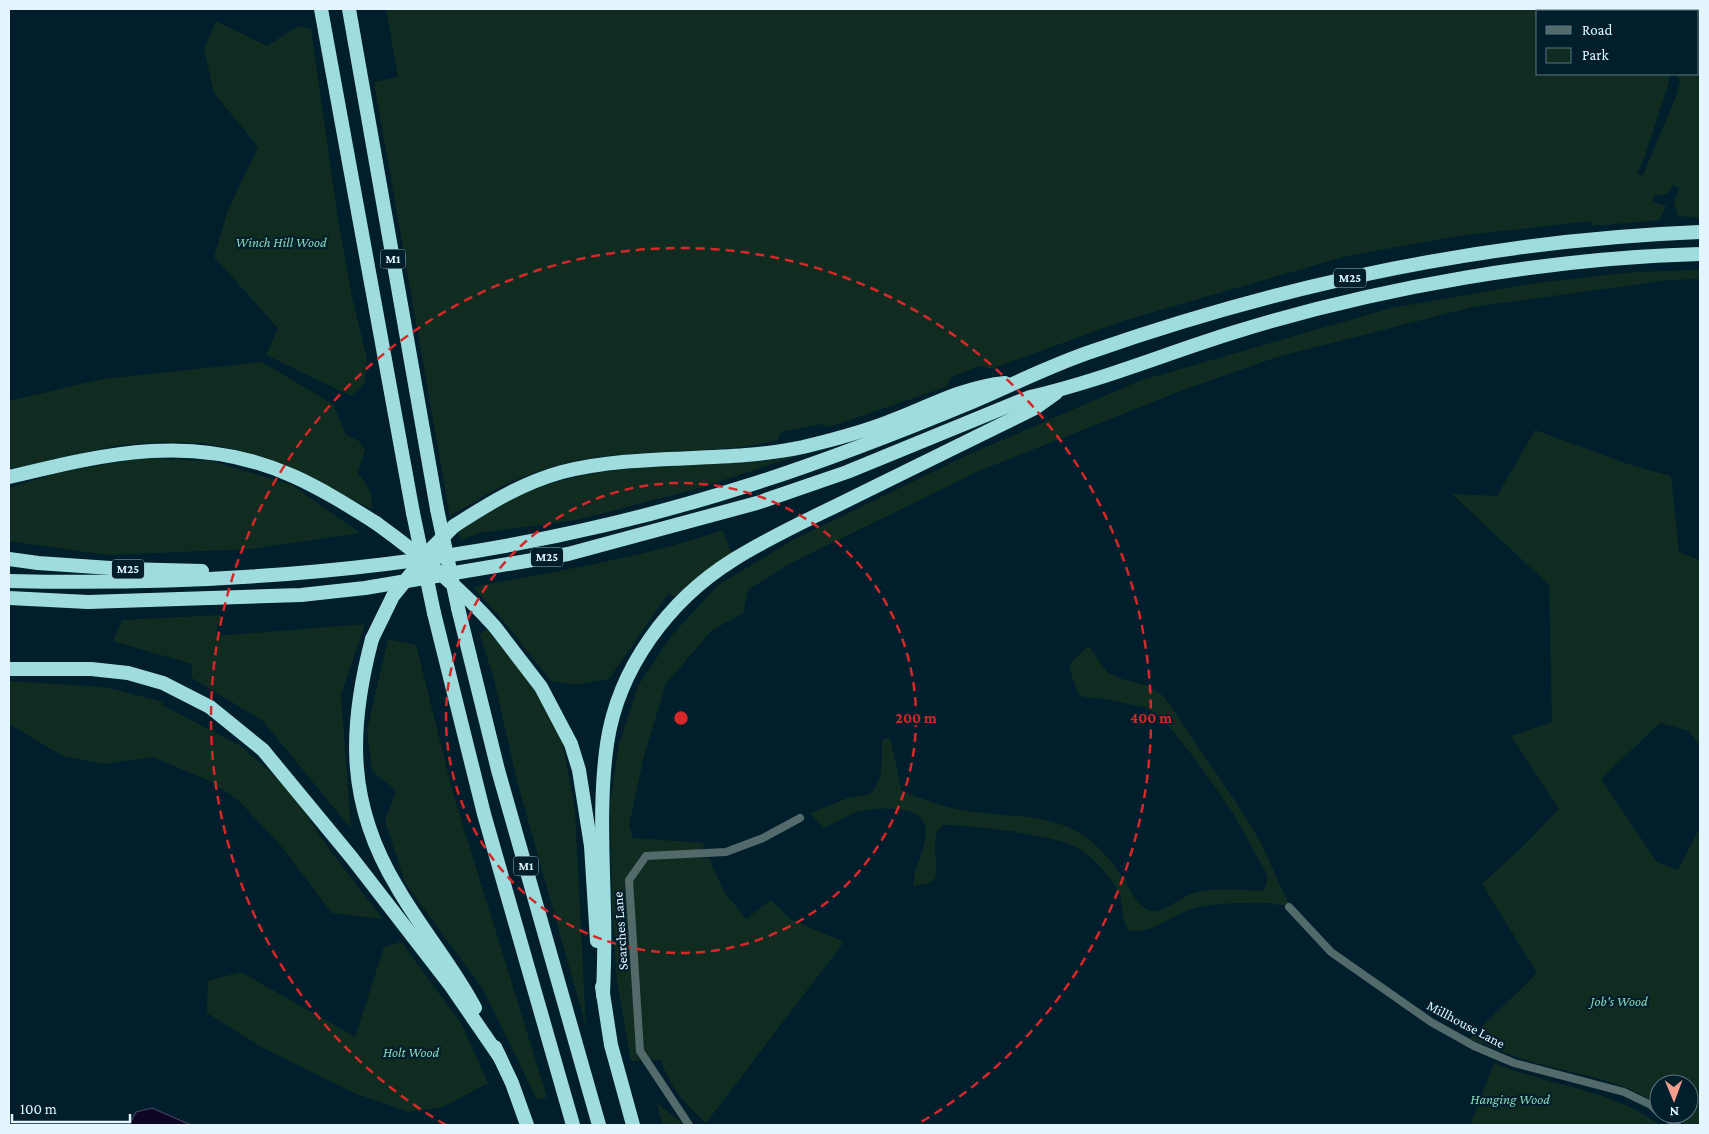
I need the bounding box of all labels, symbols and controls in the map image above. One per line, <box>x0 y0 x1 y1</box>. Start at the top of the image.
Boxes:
legend <box>1536 10 1699 75</box>
text: Road <box>1582 22 1613 38</box>
text: Park <box>1582 47 1609 63</box>
park label: Winch Hill Wood <box>236 234 327 250</box>
road number: M1 <box>380 250 406 268</box>
road number: M25 <box>1334 268 1366 288</box>
road number: M25 <box>531 548 563 566</box>
road number: M25 <box>112 560 144 578</box>
centre of rings <box>672 709 690 727</box>
text: 200 m <box>895 710 937 726</box>
text: 400 m <box>1130 710 1172 726</box>
road number: M1 <box>514 856 538 876</box>
street label: Searches Lane <box>609 891 631 971</box>
park label: Job's Wood <box>1587 993 1648 1009</box>
street label: Millhouse Lane <box>1424 997 1508 1051</box>
park label: Holt Wood <box>383 1044 439 1060</box>
north arrow <box>1649 1074 1699 1124</box>
park label: Hanging Wood <box>1470 1091 1550 1107</box>
scale bar <box>12 1092 130 1124</box>
text: 100 m <box>20 1101 57 1117</box>
text: N <box>1669 1104 1679 1120</box>

